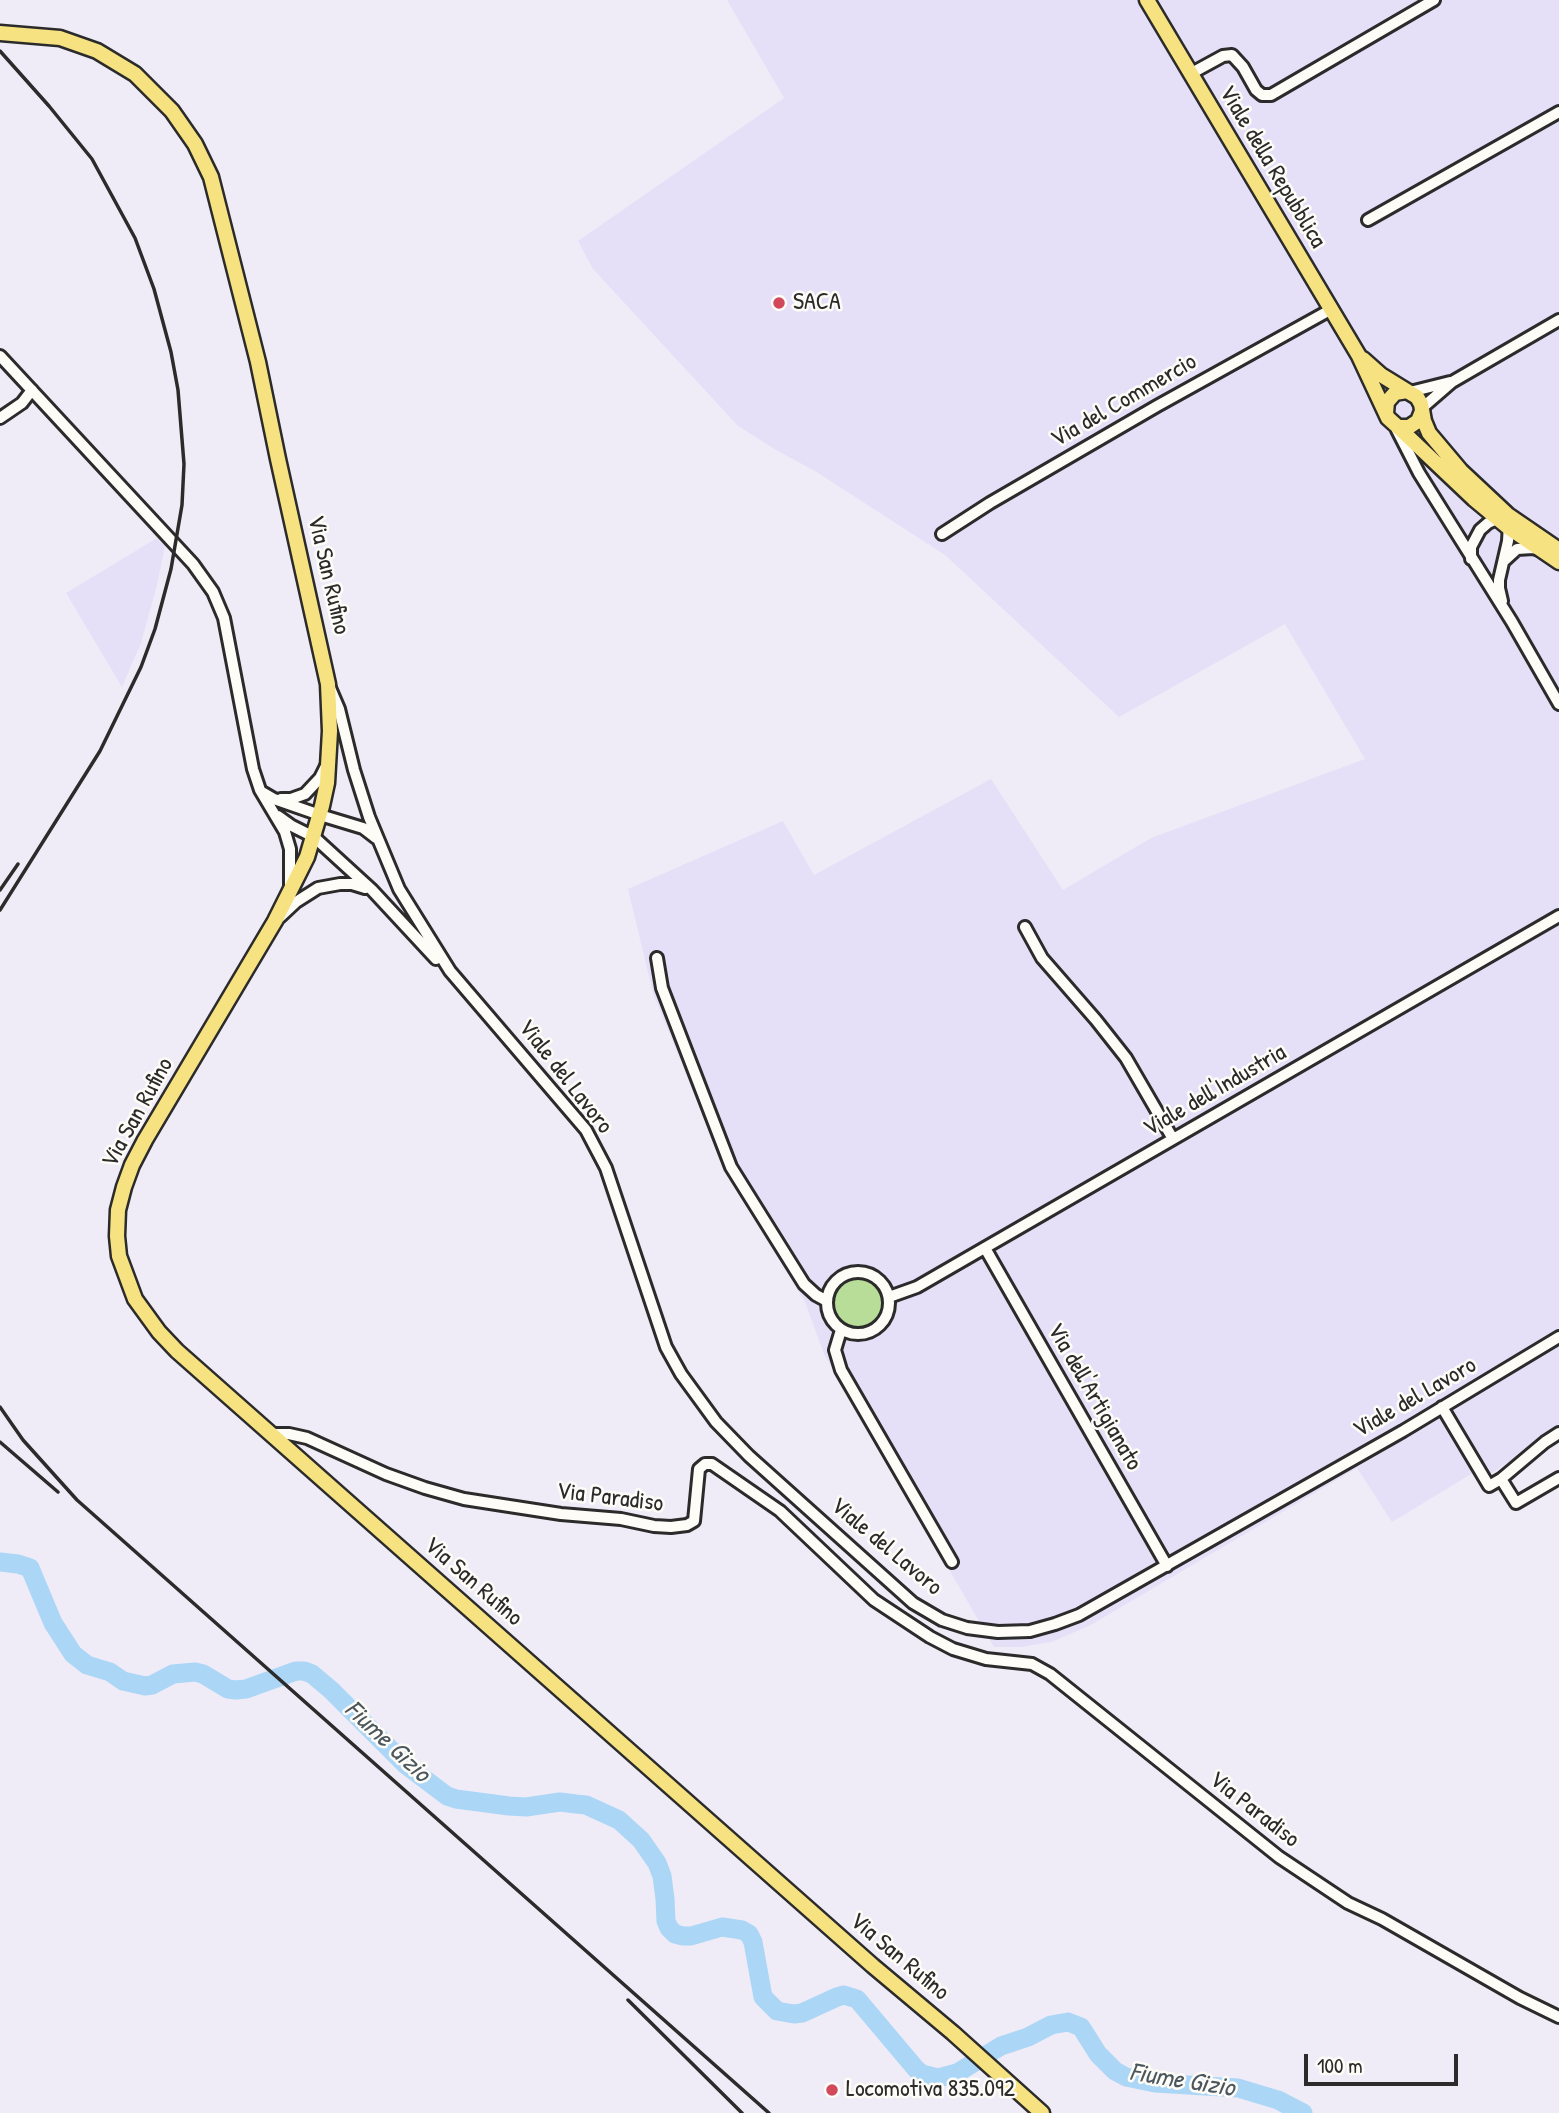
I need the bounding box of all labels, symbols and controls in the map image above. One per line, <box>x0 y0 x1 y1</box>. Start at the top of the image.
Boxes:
street label: Viale della Repubblica <box>1212 81 1332 253</box>
place label: SACA <box>793 289 841 317</box>
marker: SACA <box>771 295 787 311</box>
street label: Via del Commercio <box>1046 348 1202 454</box>
street label: Via San Rufino <box>300 513 356 637</box>
street label: Viale del Lavoro <box>511 1014 619 1140</box>
street label: Viale dell'Industria <box>1139 1039 1291 1143</box>
street label: Via San Rufino <box>96 1053 180 1173</box>
street label: Via dell'Artigianato <box>1040 1318 1148 1476</box>
street label: Viale del Lavoro <box>1348 1351 1482 1445</box>
street label: Via Paradiso <box>555 1477 665 1519</box>
street label: Viale del Lavoro <box>824 1492 948 1602</box>
street label: Via San Rufino <box>418 1531 528 1633</box>
water label: Fiume Gizio <box>338 1695 436 1789</box>
street label: Via Paradiso <box>1203 1766 1305 1854</box>
street label: Via San Rufino <box>843 1907 955 2007</box>
scale bar <box>1307 2039 1461 2084</box>
text: 100 m <box>1317 2051 1363 2080</box>
water label: Fiume Gizio <box>1127 2057 1237 2105</box>
place label: Locomotiva 835.092 <box>846 2076 1015 2104</box>
marker: Locomotiva 835.092 <box>824 2082 840 2098</box>

